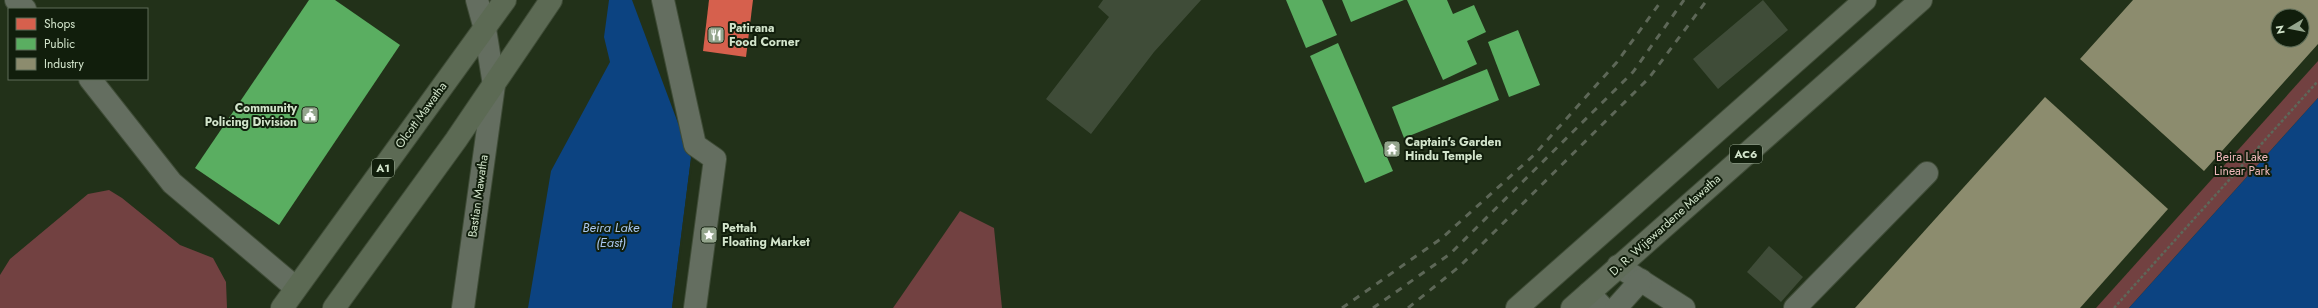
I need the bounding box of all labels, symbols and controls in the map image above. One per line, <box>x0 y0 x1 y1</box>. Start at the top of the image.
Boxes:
legend <box>8 8 148 80</box>
north arrow <box>2270 8 2310 48</box>
text: Shops <box>44 15 75 33</box>
place label: Patirana Food Corner <box>729 19 800 51</box>
text: N <box>2272 24 2289 35</box>
restaurant icon: Patirana Food Corner <box>706 25 726 45</box>
text: Public <box>44 35 75 53</box>
text: Industry <box>44 55 85 73</box>
street label: Olcott Mawatha <box>391 78 451 152</box>
place label: Community Policing Division <box>205 99 298 131</box>
public building icon: Community Policing Division <box>300 105 320 125</box>
place label: Captain's Garden Hindu Temple <box>1405 133 1501 165</box>
temple icon: Captain's Garden Hindu Temple <box>1382 139 1402 159</box>
road number: AC6 <box>1730 145 1762 163</box>
park label: Beira Lake Linear Park <box>2214 148 2271 180</box>
street label: Bastian Mawatha <box>463 153 493 238</box>
road number: A1 <box>372 159 394 177</box>
street label: D. R. Wijewardene Mawatha <box>1605 170 1725 280</box>
water label: Beira Lake (East) <box>583 218 640 252</box>
place label: Pettah Floating Market <box>722 219 810 251</box>
place icon: Pettah Floating Market <box>699 225 719 245</box>

